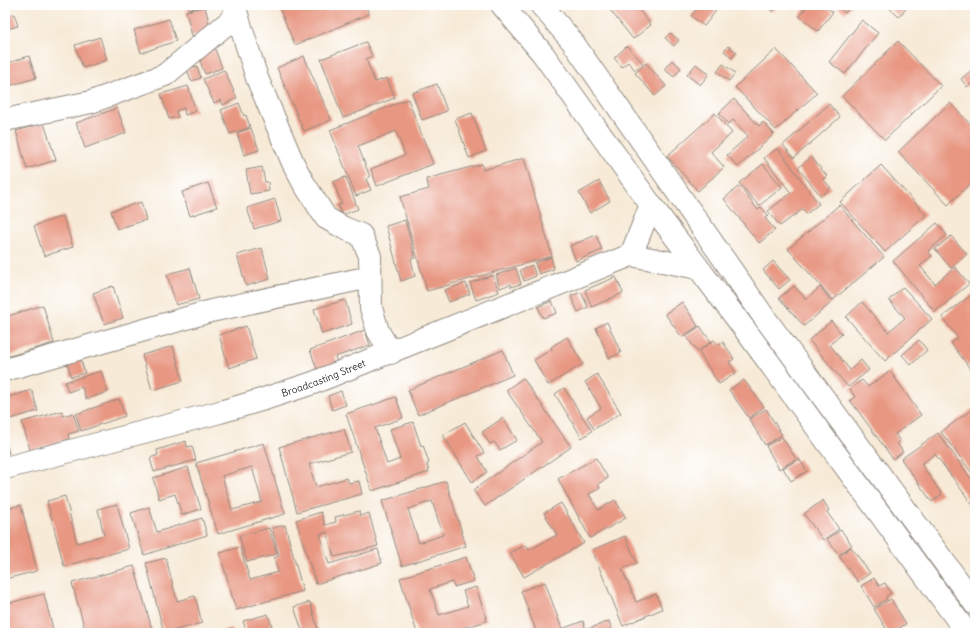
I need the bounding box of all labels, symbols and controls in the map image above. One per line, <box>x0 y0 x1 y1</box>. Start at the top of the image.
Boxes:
street label: Broadcasting Street <box>279 356 368 399</box>

